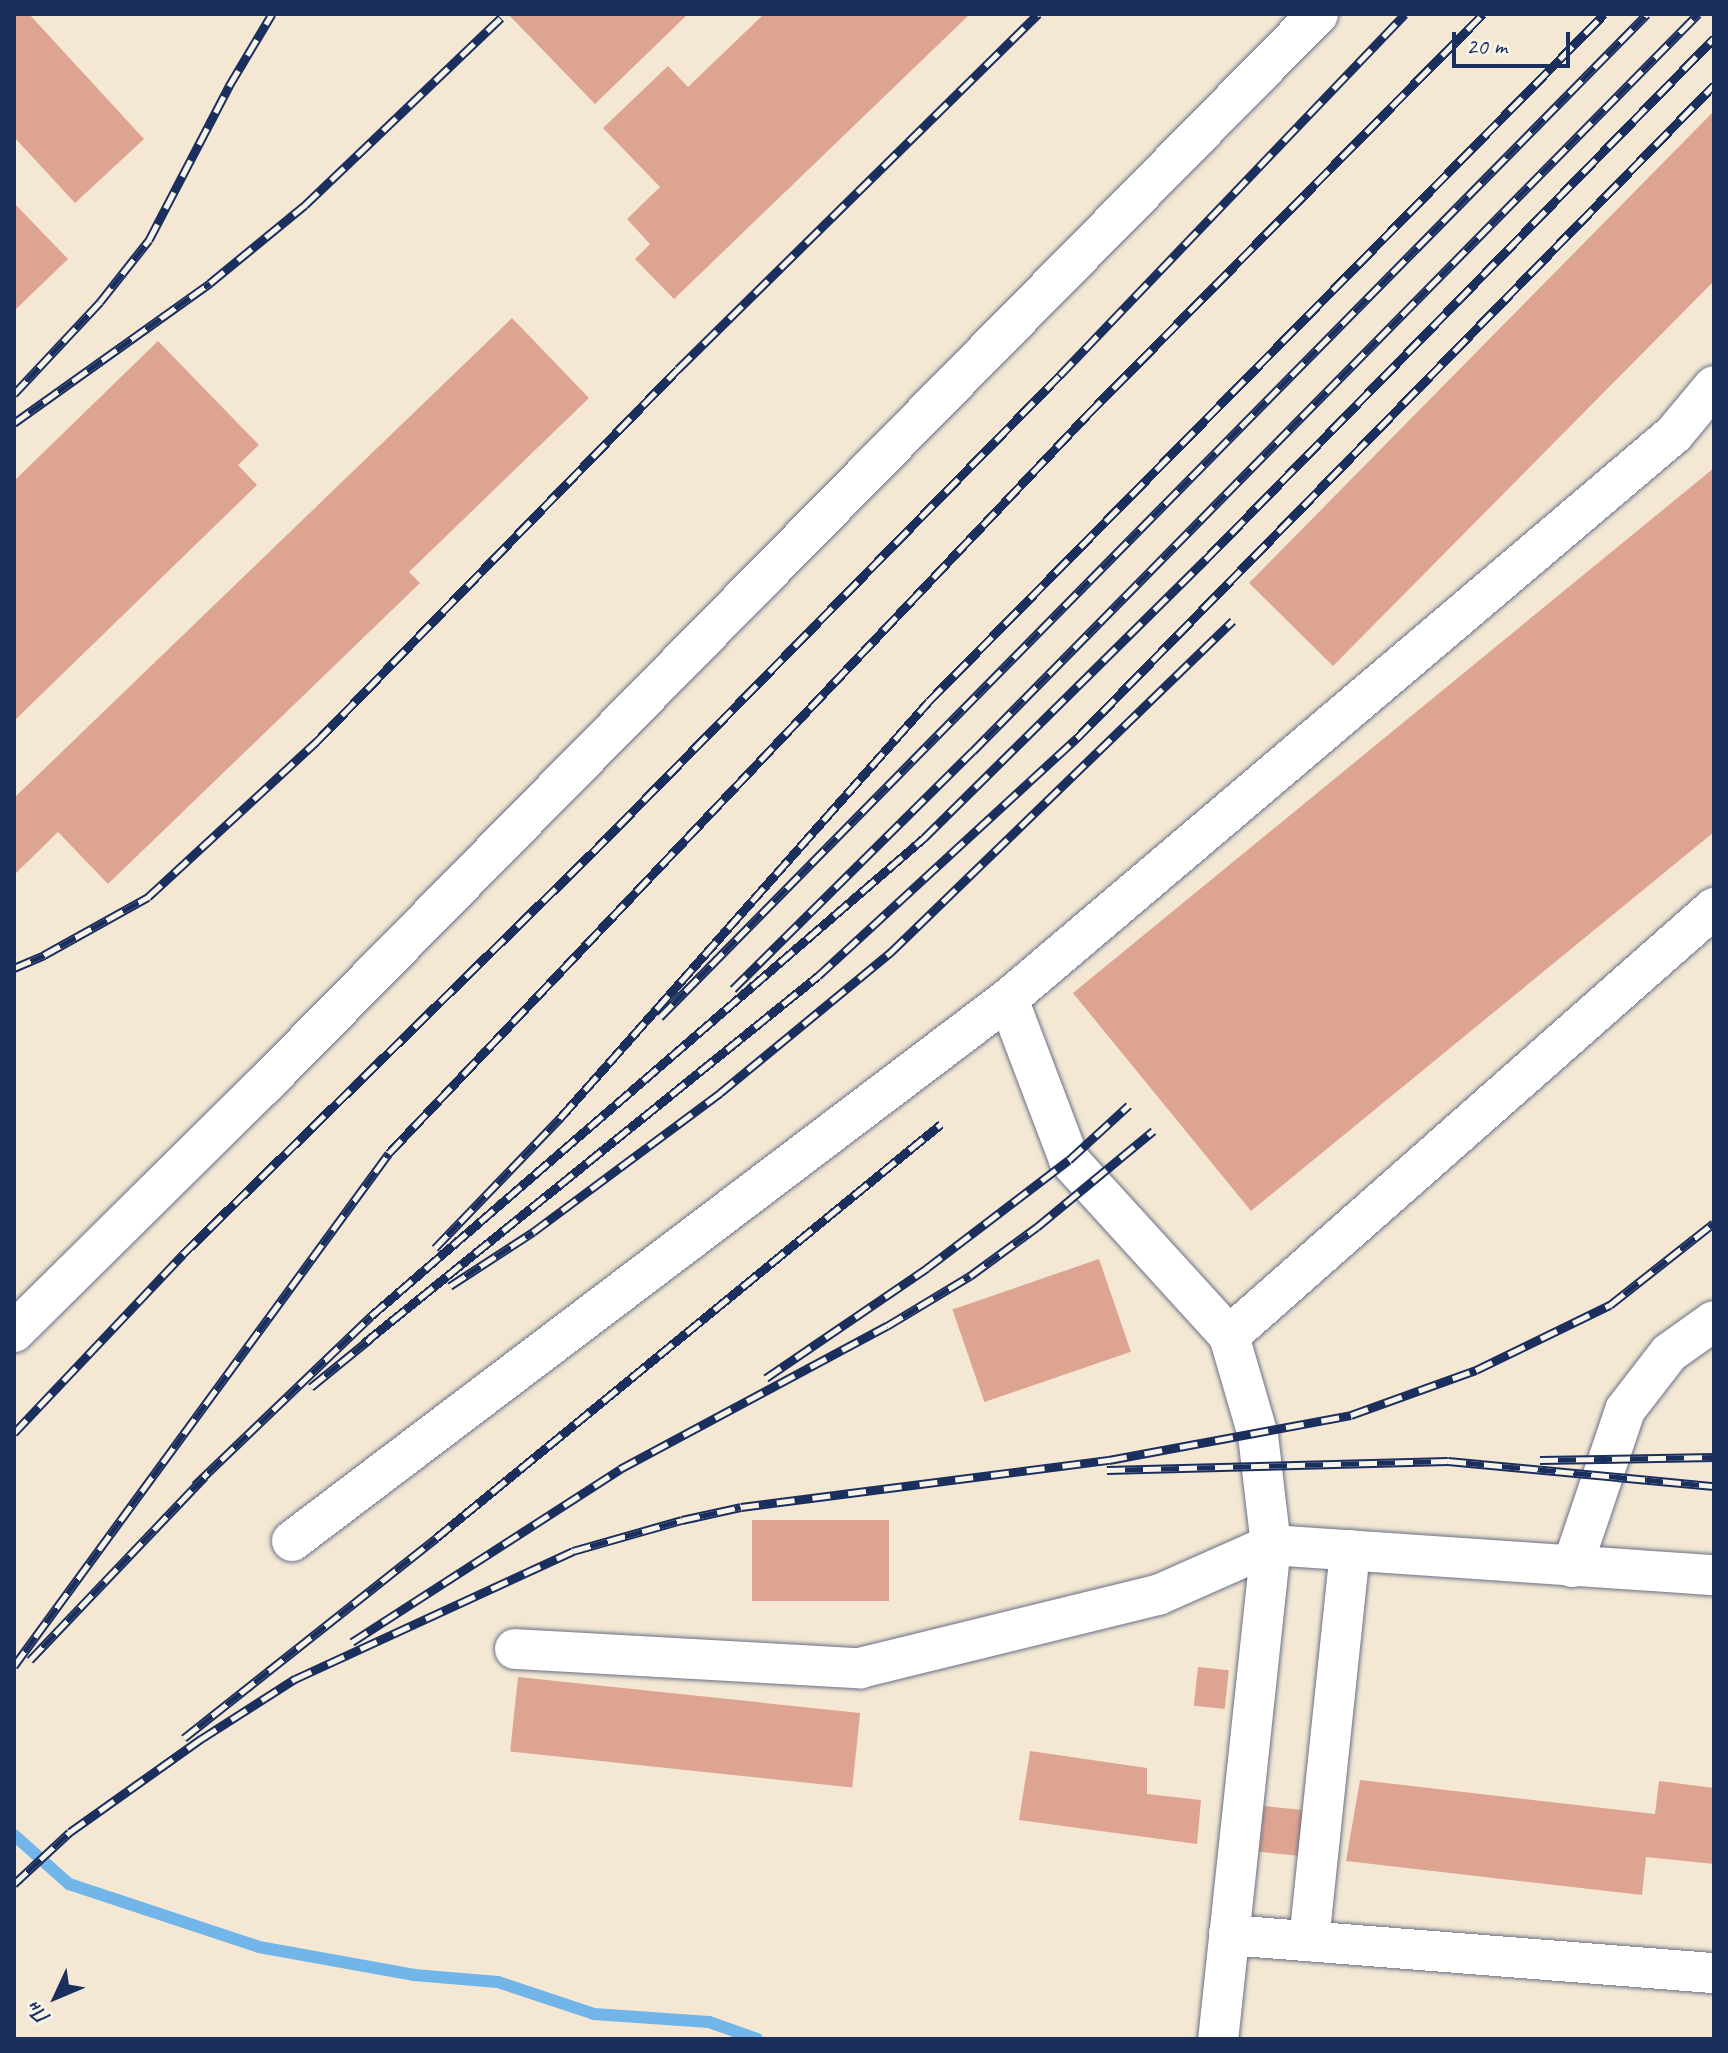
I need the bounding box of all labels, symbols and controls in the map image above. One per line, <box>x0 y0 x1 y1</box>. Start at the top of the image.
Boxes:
scale bar <box>1456 16 1574 66</box>
text: 20 m <box>1466 31 1507 61</box>
north arrow <box>16 1957 96 2037</box>
text: Пн <box>21 1996 57 2032</box>

